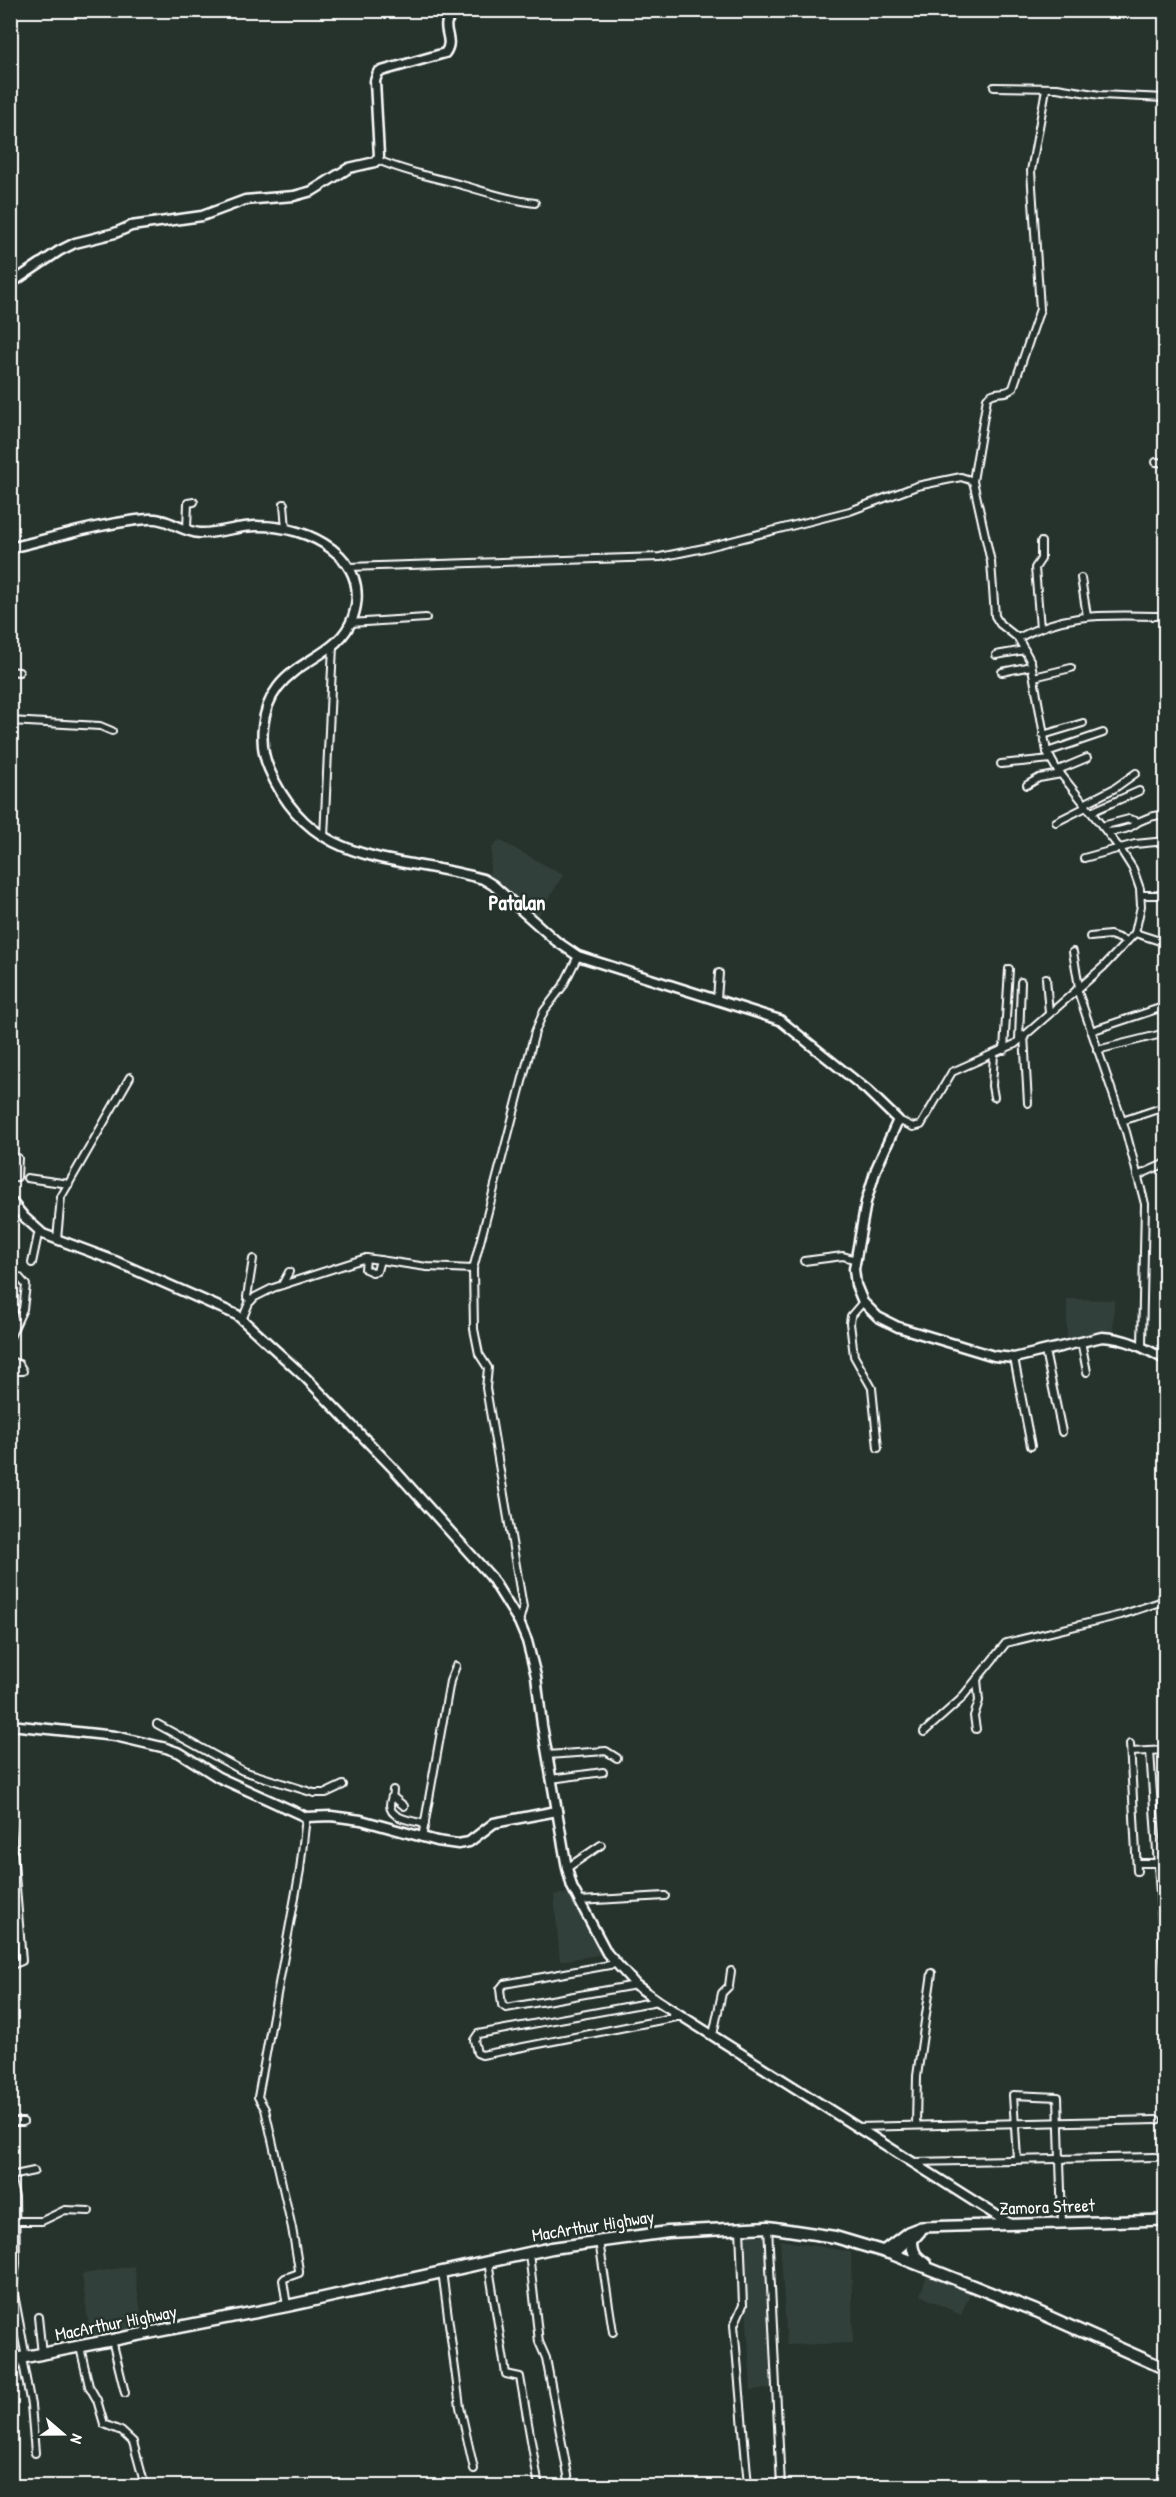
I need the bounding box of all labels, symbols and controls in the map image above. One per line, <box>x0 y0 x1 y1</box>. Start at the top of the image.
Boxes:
district label: Patalan <box>488 888 546 917</box>
street label: Zamora Street <box>999 2192 1096 2221</box>
street label: MacArthur Highway <box>530 2203 656 2248</box>
street label: MacArthur Highway <box>53 2298 179 2347</box>
north arrow <box>33 2404 93 2464</box>
text: N <box>65 2431 89 2447</box>

